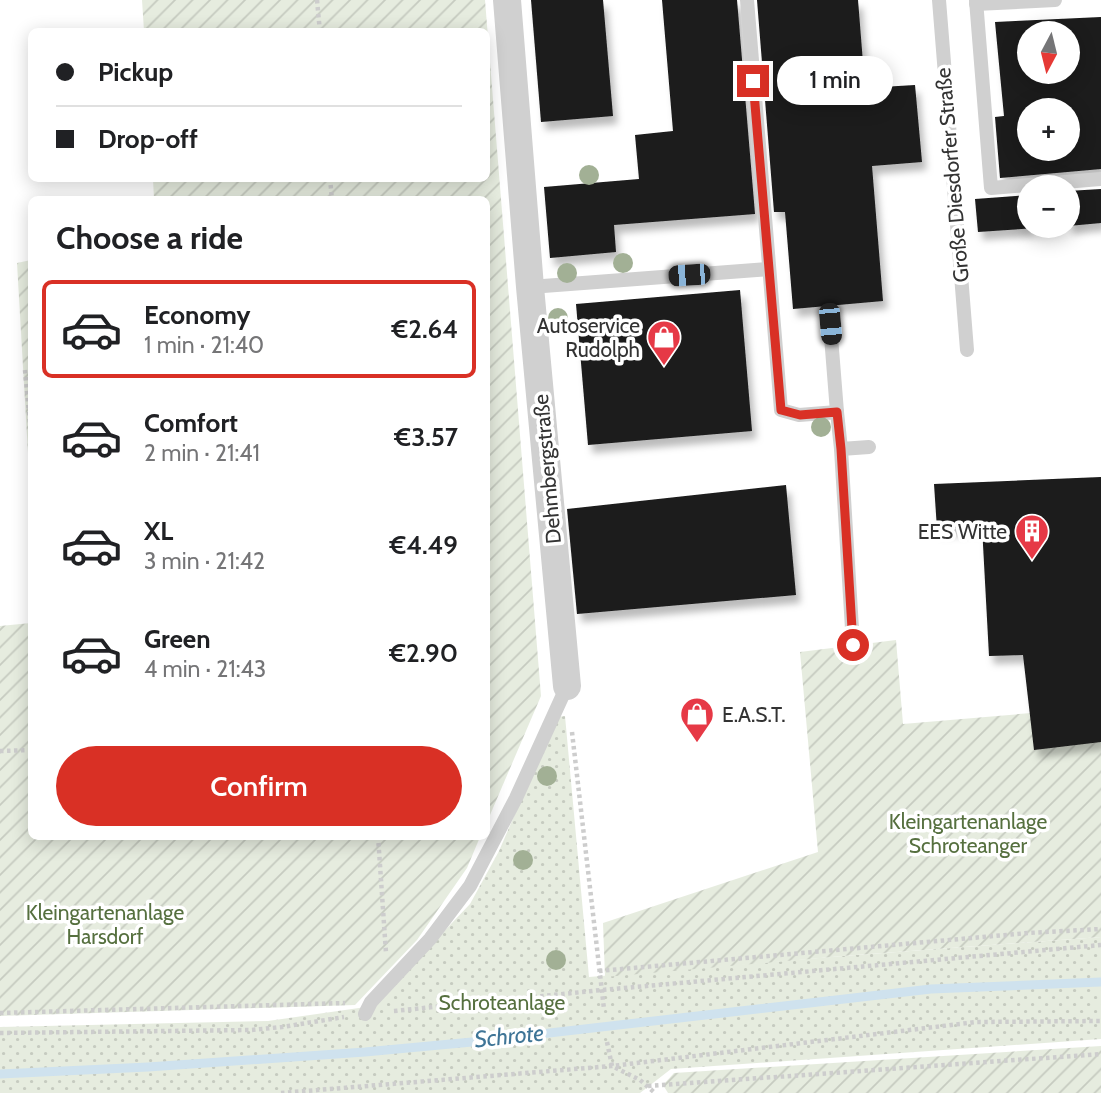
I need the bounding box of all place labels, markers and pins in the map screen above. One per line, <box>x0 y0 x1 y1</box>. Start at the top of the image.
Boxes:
place label: Autoservice Rudolph <box>537 313 640 362</box>
shop icon: Autoservice Rudolph <box>645 318 683 367</box>
building icon: EES Witte <box>1013 512 1051 561</box>
place label: EES Witte <box>918 519 1007 544</box>
shop icon: E.A.S.T. <box>678 695 716 744</box>
place label: E.A.S.T. <box>722 702 786 727</box>

